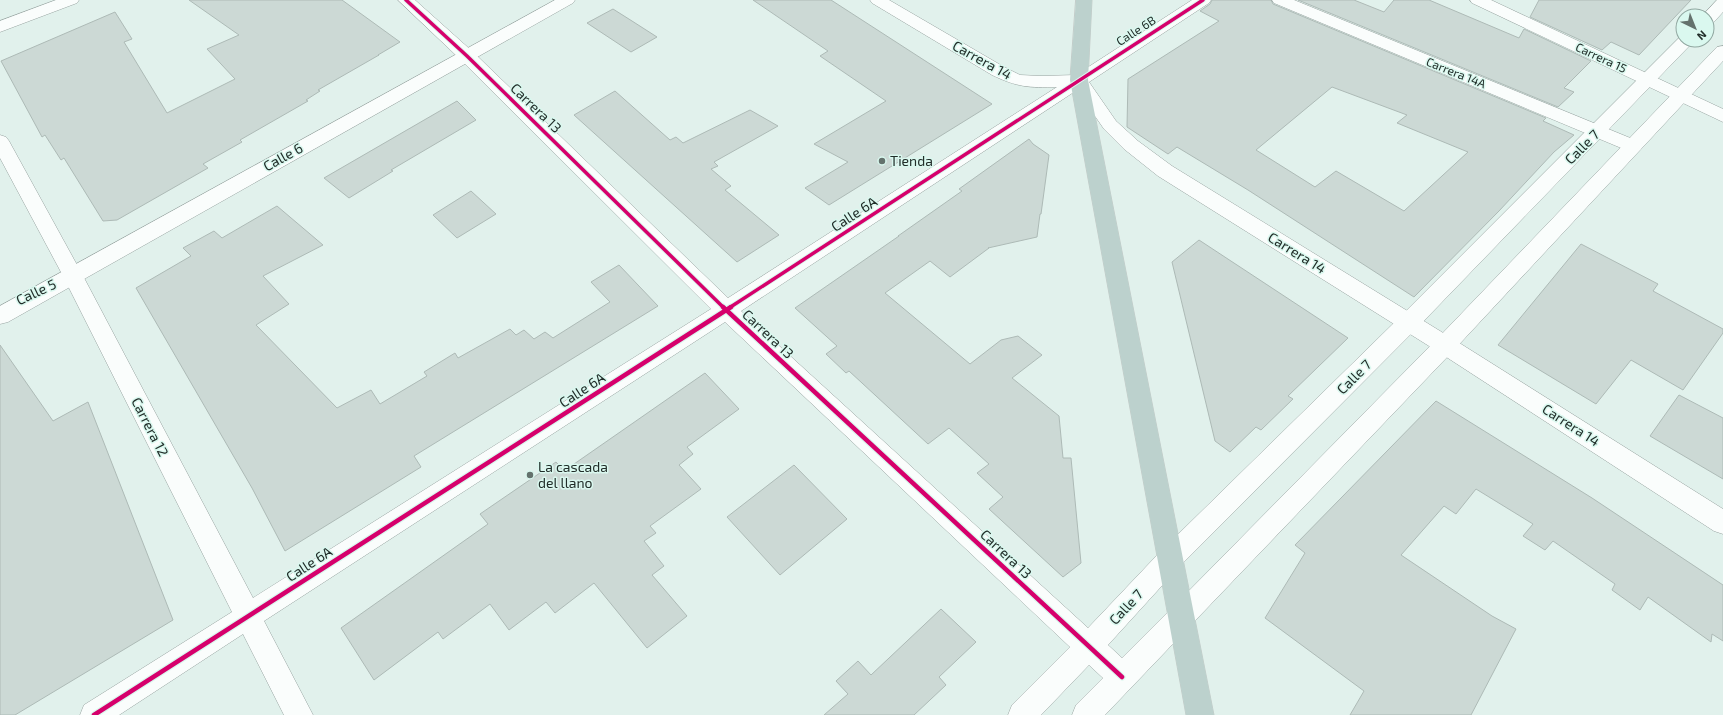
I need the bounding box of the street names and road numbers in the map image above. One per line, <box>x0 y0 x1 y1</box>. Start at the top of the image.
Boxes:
street label: Calle 6B <box>1113 12 1158 48</box>
street label: Carrera 14 <box>950 36 1015 83</box>
street label: Carrera 15 <box>1574 39 1629 75</box>
street label: Carrera 14A <box>1425 54 1489 91</box>
street label: Carrera 13 <box>507 79 565 136</box>
street label: Calle 7 <box>1561 126 1602 167</box>
street label: Calle 6 <box>260 139 306 174</box>
street label: Calle 6A <box>828 192 880 235</box>
street label: Carrera 14 <box>1265 228 1329 277</box>
street label: Calle 5 <box>13 275 58 308</box>
street label: Carrera 13 <box>739 306 798 362</box>
street label: Calle 7 <box>1333 356 1374 397</box>
street label: Calle 6A <box>556 368 608 411</box>
street label: Carrera 12 <box>128 394 173 459</box>
street label: Carrera 14 <box>1539 400 1603 449</box>
street label: Carrera 13 <box>977 526 1036 582</box>
street label: Calle 6A <box>283 542 335 585</box>
street label: Calle 7 <box>1105 586 1146 628</box>

